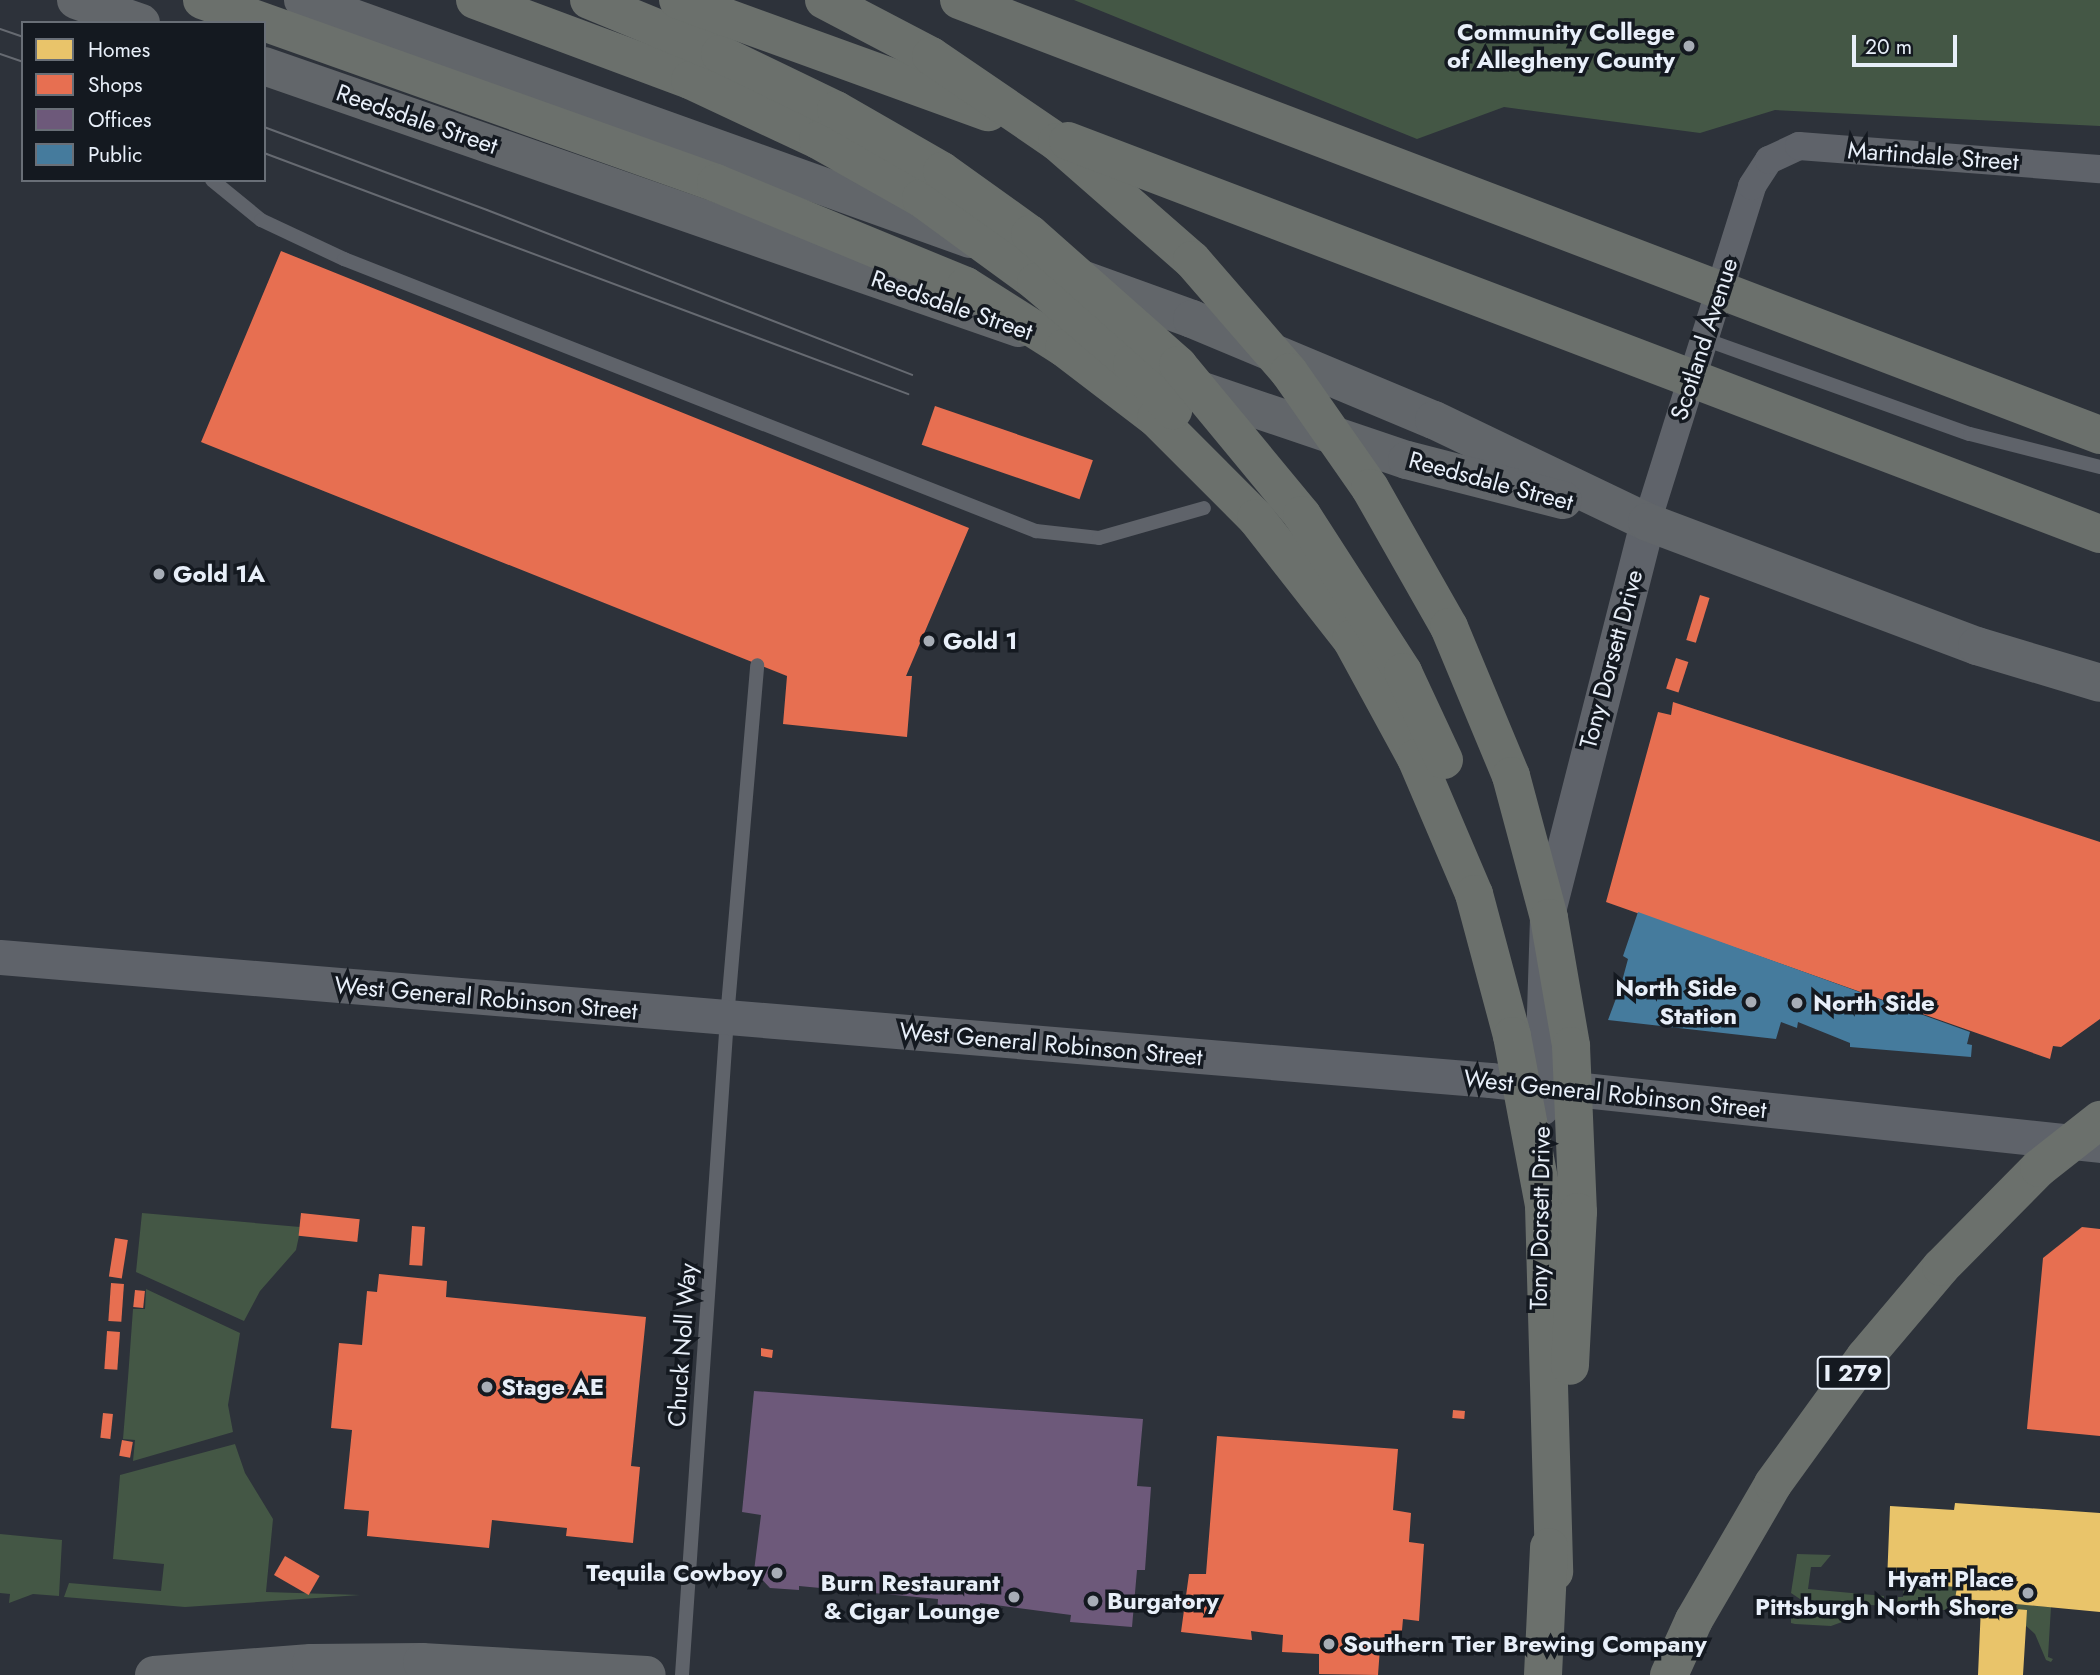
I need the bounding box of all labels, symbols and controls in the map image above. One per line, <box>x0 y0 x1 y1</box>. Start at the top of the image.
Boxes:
place label: Community College of Allegheny County <box>1447 18 1675 74</box>
legend <box>21 21 266 182</box>
scale bar <box>1855 21 1960 65</box>
text: 20 m <box>1865 32 1912 62</box>
text: Homes <box>88 35 150 65</box>
marker: Community College of Allegheny County <box>1681 38 1697 54</box>
text: Shops <box>88 70 142 100</box>
street label: Reedsdale Street <box>332 78 502 160</box>
text: Offices <box>88 105 151 135</box>
street label: Martindale Street <box>1847 136 2019 176</box>
text: Public <box>88 140 142 170</box>
street label: Scotland Avenue <box>1664 254 1744 424</box>
street label: Reedsdale Street <box>867 264 1037 346</box>
street label: Reedsdale Street <box>1406 445 1576 517</box>
place label: Gold 1A <box>173 560 265 588</box>
marker: Gold 1A <box>151 566 167 582</box>
street label: Tony Dorsett Drive <box>1573 566 1649 752</box>
place label: Gold 1 <box>943 627 1017 655</box>
marker: Gold 1 <box>921 633 937 649</box>
street label: West General Robinson Street <box>333 970 639 1026</box>
place label: North Side Station <box>1615 974 1737 1030</box>
place label: North Side <box>1813 989 1935 1017</box>
marker: North Side <box>1787 993 1807 1013</box>
marker: North Side Station <box>1743 994 1759 1010</box>
street label: West General Robinson Street <box>898 1016 1204 1072</box>
street label: West General Robinson Street <box>1462 1064 1768 1124</box>
street label: Tony Dorsett Drive <box>1524 1126 1556 1310</box>
street label: Chuck Noll Way <box>662 1262 702 1428</box>
road number: I 279 <box>1816 1354 1890 1392</box>
place label: Stage AE <box>501 1373 604 1401</box>
marker: Stage AE <box>479 1379 495 1395</box>
place label: Tequila Cowboy <box>586 1559 763 1587</box>
marker: Tequila Cowboy <box>769 1565 785 1581</box>
place label: Hyatt Place Pittsburgh North Shore <box>1755 1565 2014 1621</box>
place label: Burn Restaurant & Cigar Lounge <box>821 1569 1000 1625</box>
marker: Hyatt Place Pittsburgh North Shore <box>2020 1585 2036 1601</box>
place label: Burgatory <box>1107 1587 1219 1615</box>
marker: Burn Restaurant & Cigar Lounge <box>1006 1589 1022 1605</box>
marker: Burgatory <box>1085 1593 1101 1609</box>
place label: Southern Tier Brewing Company <box>1343 1630 1707 1658</box>
marker: Southern Tier Brewing Company <box>1321 1636 1337 1652</box>

